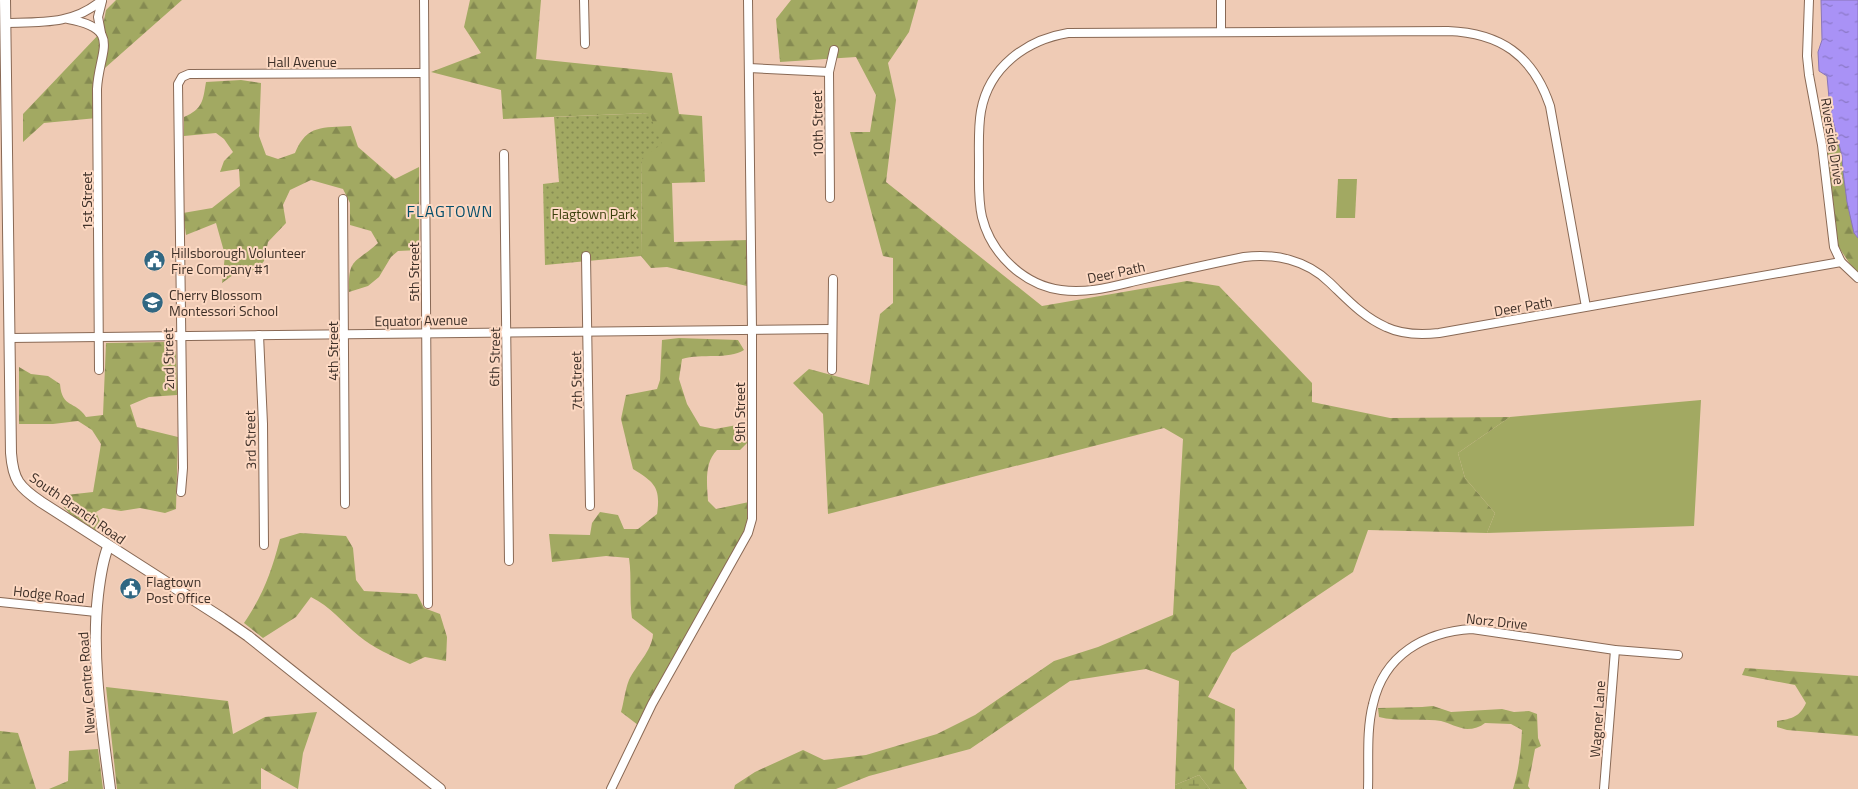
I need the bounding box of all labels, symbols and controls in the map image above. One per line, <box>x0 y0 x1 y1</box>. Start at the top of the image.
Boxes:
street label: Hall Avenue <box>267 51 337 72</box>
street label: 10th Street <box>806 90 828 158</box>
street label: Riverside Drive <box>1816 96 1850 186</box>
street label: 1st Street <box>76 172 97 230</box>
district label: FLAGTOWN <box>407 199 493 223</box>
park label: Flagtown Park <box>551 203 637 224</box>
place label: Hillsborough Volunteer Fire Company #1 <box>171 242 306 279</box>
street label: 5th Street <box>403 242 424 302</box>
public building icon: Hillsborough Volunteer Fire Company #1 <box>143 248 167 272</box>
street label: Deer Path <box>1085 256 1147 288</box>
place label: Cherry Blossom Montessori School <box>169 284 278 321</box>
school or university icon: Cherry Blossom Montessori School <box>141 290 165 314</box>
street label: Deer Path <box>1492 291 1554 321</box>
street label: Equator Avenue <box>374 309 468 331</box>
street label: 4th Street <box>322 321 343 381</box>
street label: 6th Street <box>483 327 505 387</box>
street label: 2nd Street <box>157 328 179 390</box>
street label: 7th Street <box>565 351 587 411</box>
street label: 9th Street <box>729 382 750 442</box>
street label: 3rd Street <box>239 410 261 470</box>
street label: South Branch Road <box>26 467 130 549</box>
place label: Flagtown Post Office <box>146 571 211 608</box>
public building icon: Flagtown Post Office <box>118 577 142 601</box>
street label: Hodge Road <box>12 580 86 608</box>
street label: Norz Drive <box>1465 607 1529 635</box>
street label: New Centre Road <box>72 631 100 735</box>
street label: Wagner Lane <box>1584 680 1610 758</box>

